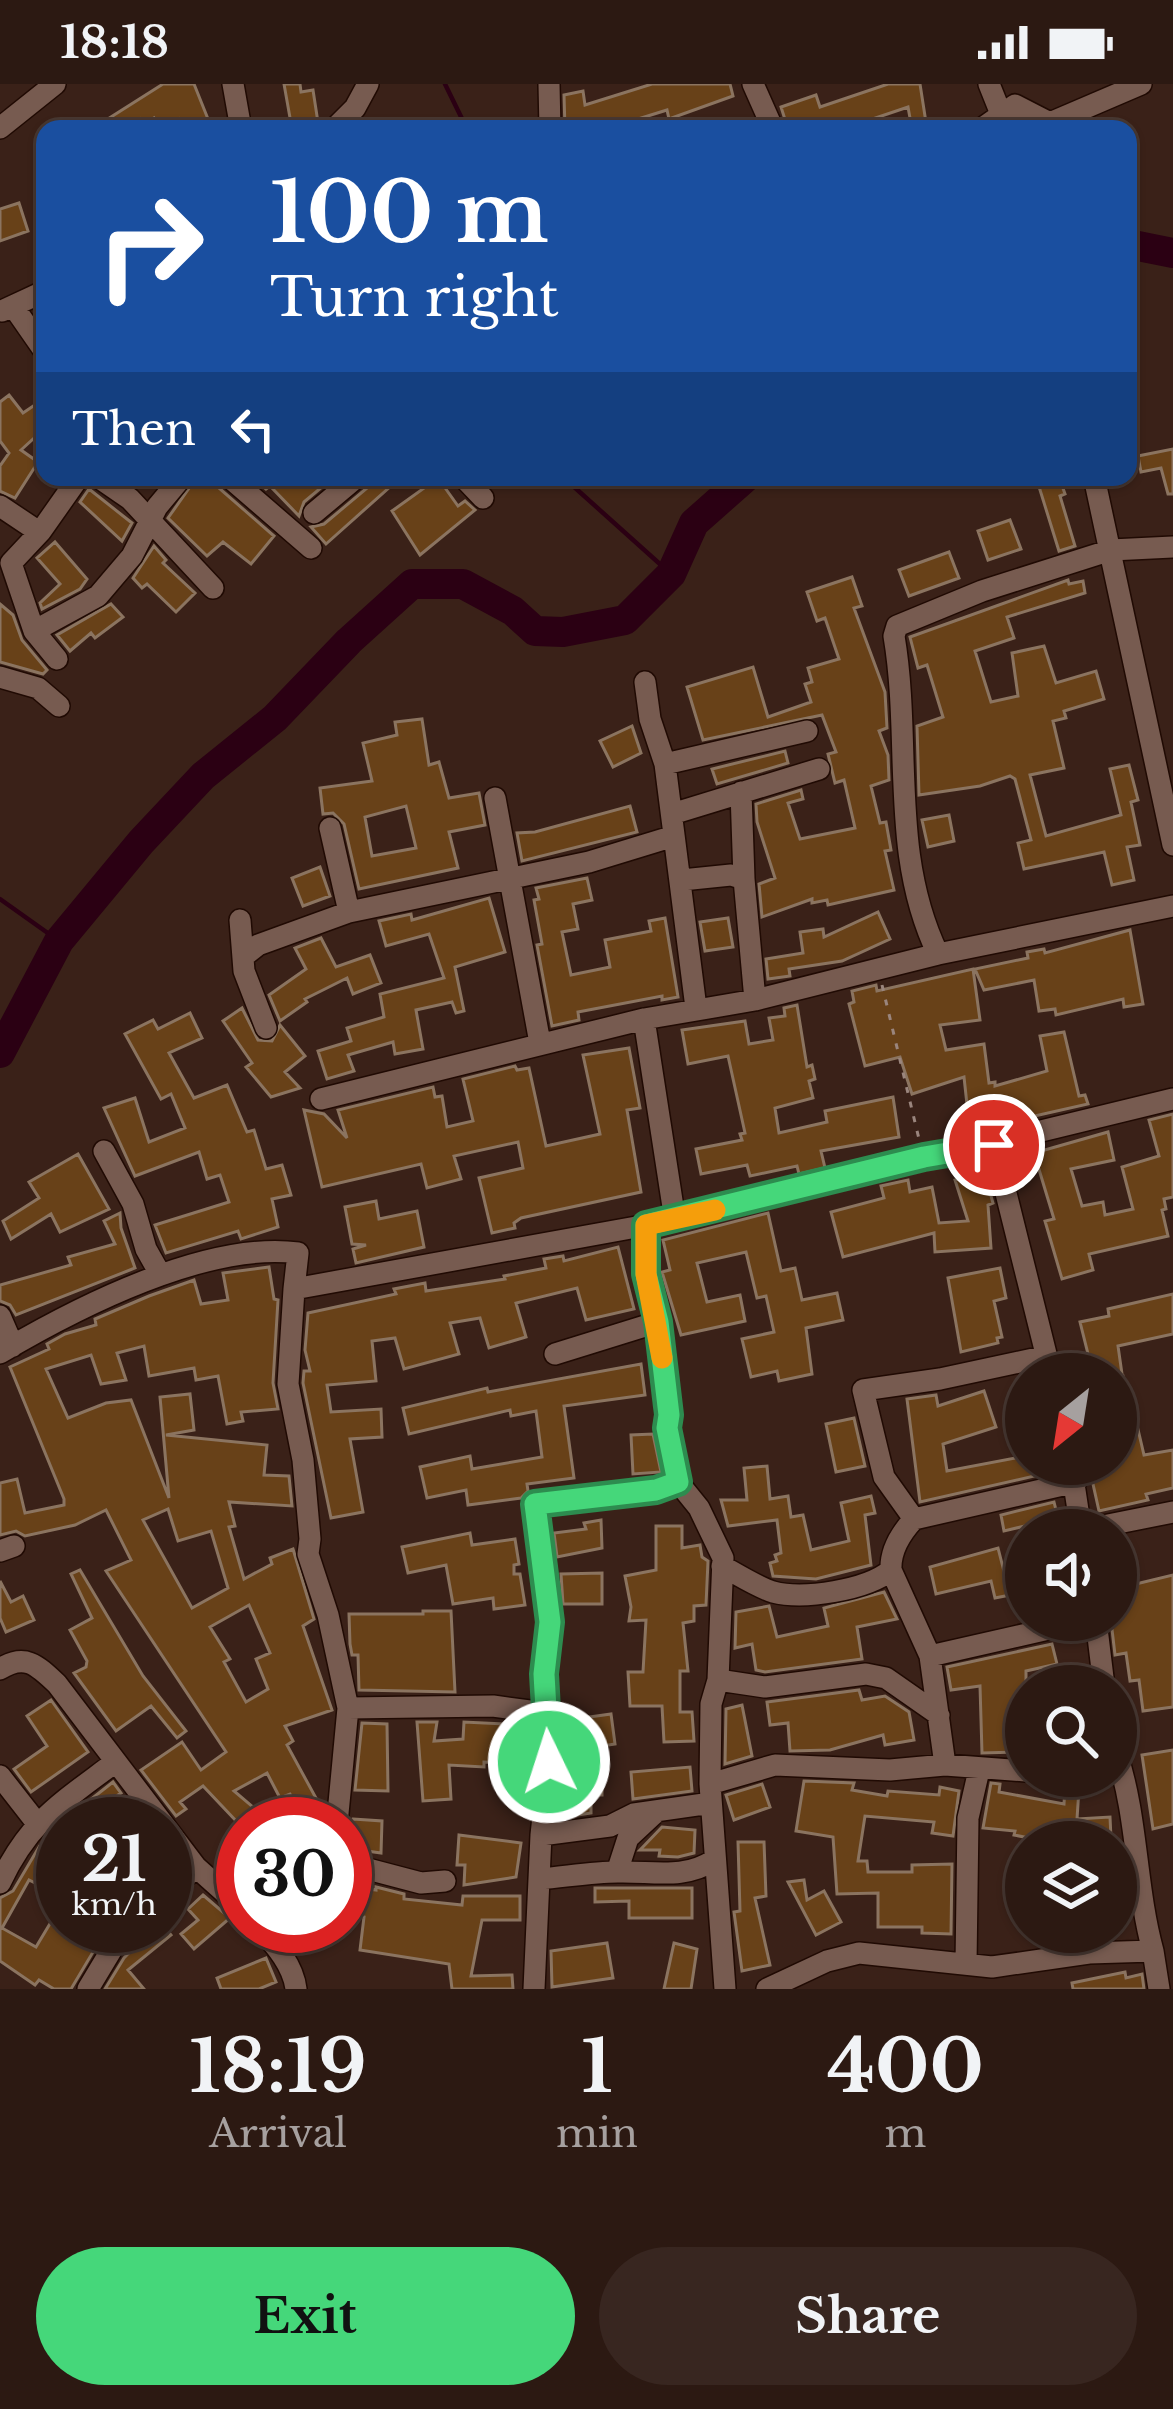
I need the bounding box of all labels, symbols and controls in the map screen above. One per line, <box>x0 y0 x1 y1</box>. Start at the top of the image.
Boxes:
text: 18:18 <box>60 14 169 70</box>
text: 100 m <box>270 161 549 265</box>
icon: right <box>72 168 228 324</box>
text: Turn right <box>270 264 559 331</box>
icon: left <box>220 396 286 462</box>
text: Then <box>72 401 196 457</box>
pin <box>943 1094 1045 1196</box>
icon: arrive <box>961 1112 1027 1178</box>
north arrow <box>1005 1353 1137 1485</box>
map controls <box>1005 1353 1137 1953</box>
button: sound <box>1005 1509 1137 1641</box>
button: search <box>1005 1665 1137 1797</box>
position arrow <box>486 1699 612 1825</box>
speed limit sign: 30 <box>216 1797 372 1953</box>
button: layers <box>1005 1821 1137 1953</box>
text: 21 <box>81 1823 147 1897</box>
text: km/h <box>71 1886 157 1923</box>
text: 18:19 <box>189 2022 367 2111</box>
text: 1 <box>581 2022 613 2111</box>
text: 400 <box>827 2022 984 2111</box>
text: Arrival <box>209 2109 347 2158</box>
text: min <box>556 2109 638 2158</box>
text: m <box>885 2109 926 2158</box>
button: Exit <box>36 2247 575 2385</box>
button: Share <box>599 2247 1137 2385</box>

